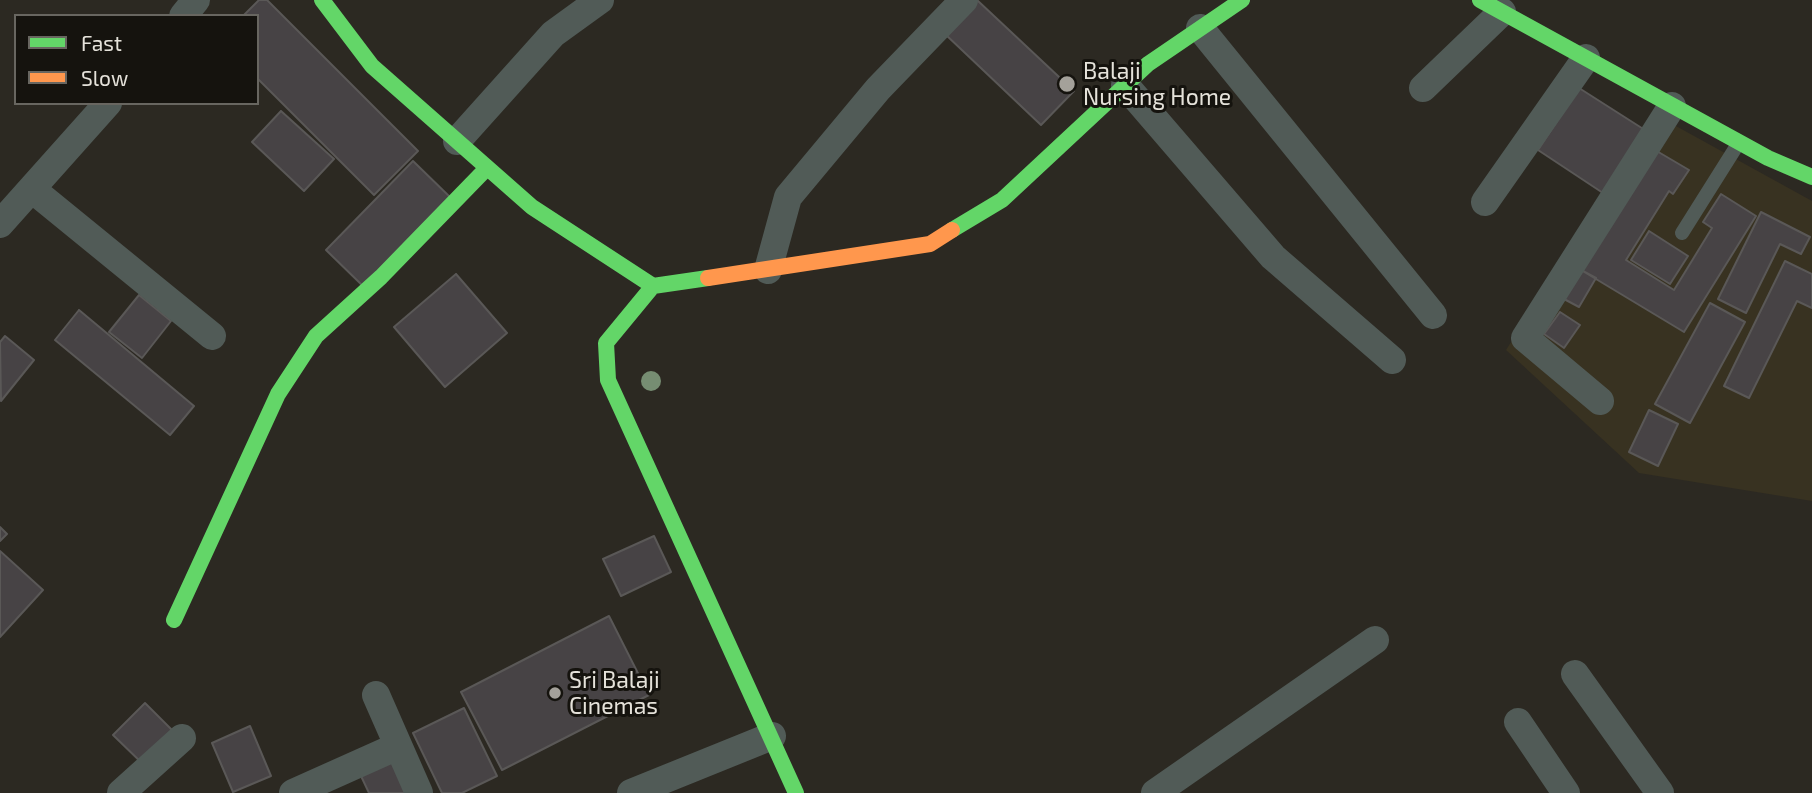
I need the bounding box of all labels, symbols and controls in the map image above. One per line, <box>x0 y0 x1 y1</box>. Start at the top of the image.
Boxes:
legend <box>14 14 259 105</box>
text: Fast <box>81 30 122 55</box>
place label: Balaji Nursing Home <box>1083 57 1231 111</box>
text: Slow <box>81 65 128 90</box>
marker: Balaji Nursing Home <box>1057 74 1077 94</box>
place label: Sri Balaji Cinemas <box>569 666 660 720</box>
marker: Sri Balaji Cinemas <box>547 685 563 701</box>

